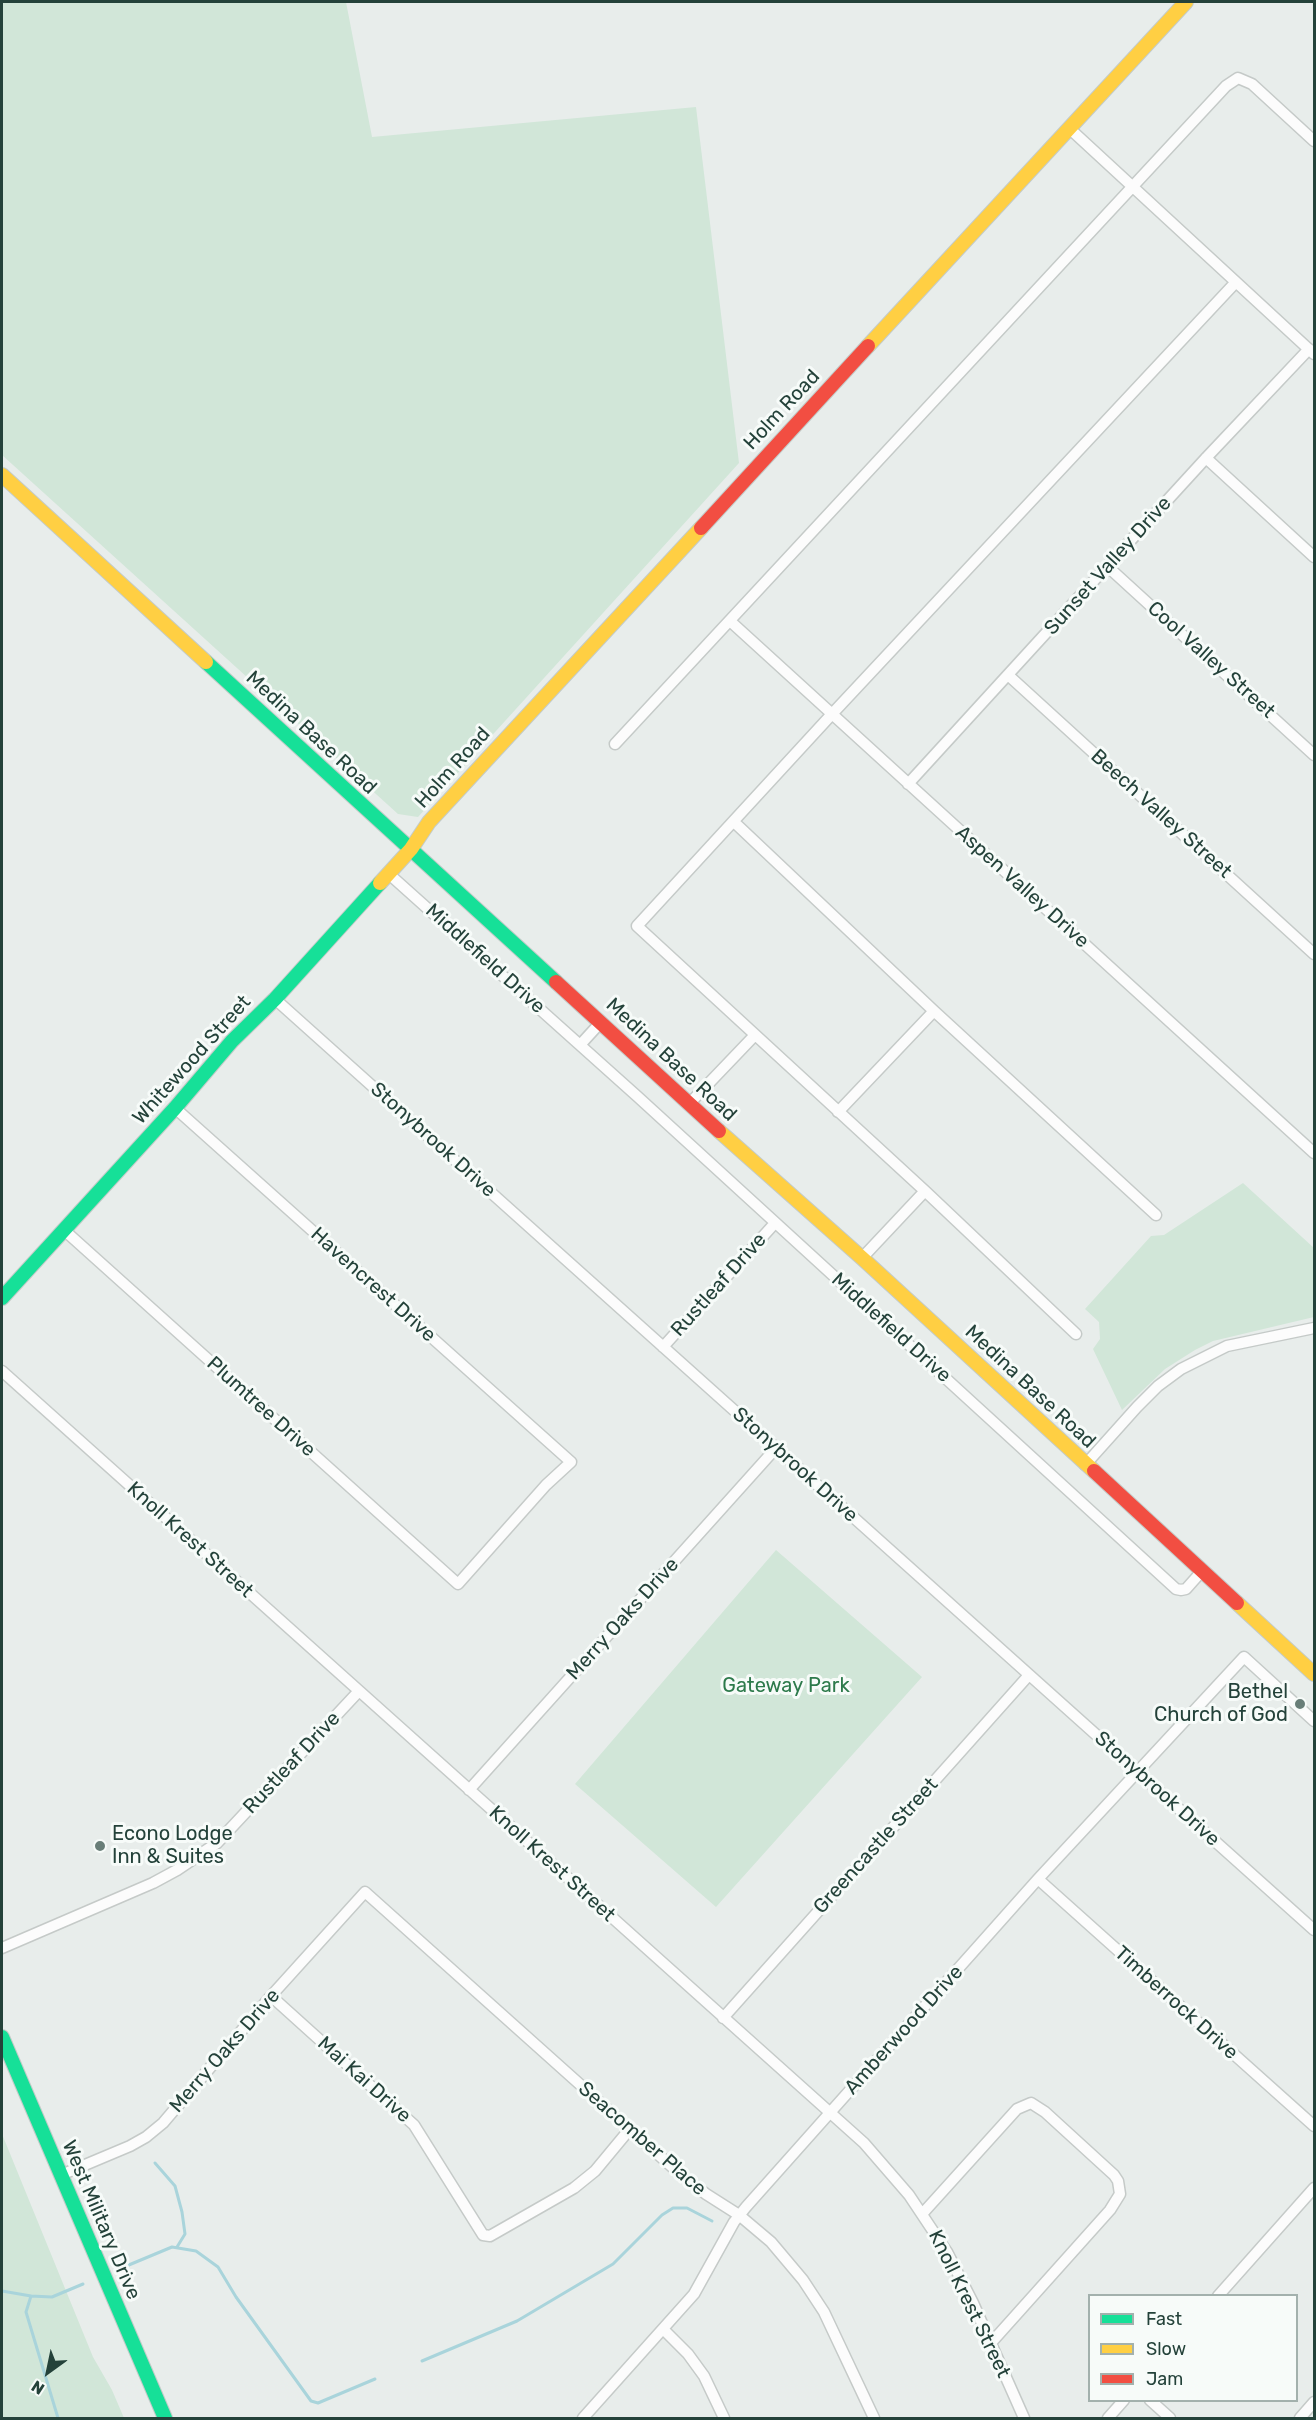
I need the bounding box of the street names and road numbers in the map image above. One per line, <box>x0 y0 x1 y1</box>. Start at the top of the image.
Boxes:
street label: Holm Road <box>739 365 825 455</box>
street label: Sunset Valley Drive <box>1039 492 1177 640</box>
street label: Cool Valley Street <box>1142 596 1280 724</box>
street label: Medina Base Road <box>241 666 381 800</box>
street label: Holm Road <box>410 723 496 813</box>
street label: Beech Valley Street <box>1086 744 1236 884</box>
street label: Aspen Valley Drive <box>950 821 1094 953</box>
street label: Middlefield Drive <box>420 899 550 1019</box>
street label: Whitewood Street <box>128 991 256 1129</box>
street label: Medina Base Road <box>601 993 741 1127</box>
street label: Stonybrook Drive <box>365 1077 501 1203</box>
street label: Havencrest Drive <box>306 1223 440 1347</box>
street label: Rustleaf Drive <box>666 1228 772 1342</box>
street label: Middlefield Drive <box>826 1268 956 1388</box>
street label: Medina Base Road <box>960 1320 1100 1454</box>
street label: Plumtree Drive <box>202 1352 320 1462</box>
street label: Stonybrook Drive <box>727 1402 863 1528</box>
street label: Knoll Krest Street <box>122 1477 258 1603</box>
street label: Merry Oaks Drive <box>562 1553 684 1685</box>
street label: Rustleaf Drive <box>239 1707 345 1819</box>
street label: Stonybrook Drive <box>1089 1726 1225 1852</box>
street label: Greencastle Street <box>809 1773 943 1919</box>
street label: Knoll Krest Street <box>484 1801 620 1927</box>
street label: Timberrock Drive <box>1109 1941 1243 2065</box>
street label: Amberwood Drive <box>840 1960 968 2100</box>
street label: Merry Oaks Drive <box>165 1984 285 2118</box>
street label: Mai Kai Drive <box>312 2032 416 2128</box>
street label: Seacomber Place <box>573 2077 711 2201</box>
street label: West Military Drive <box>57 2137 145 2303</box>
street label: Knoll Krest Street <box>923 2226 1015 2382</box>

